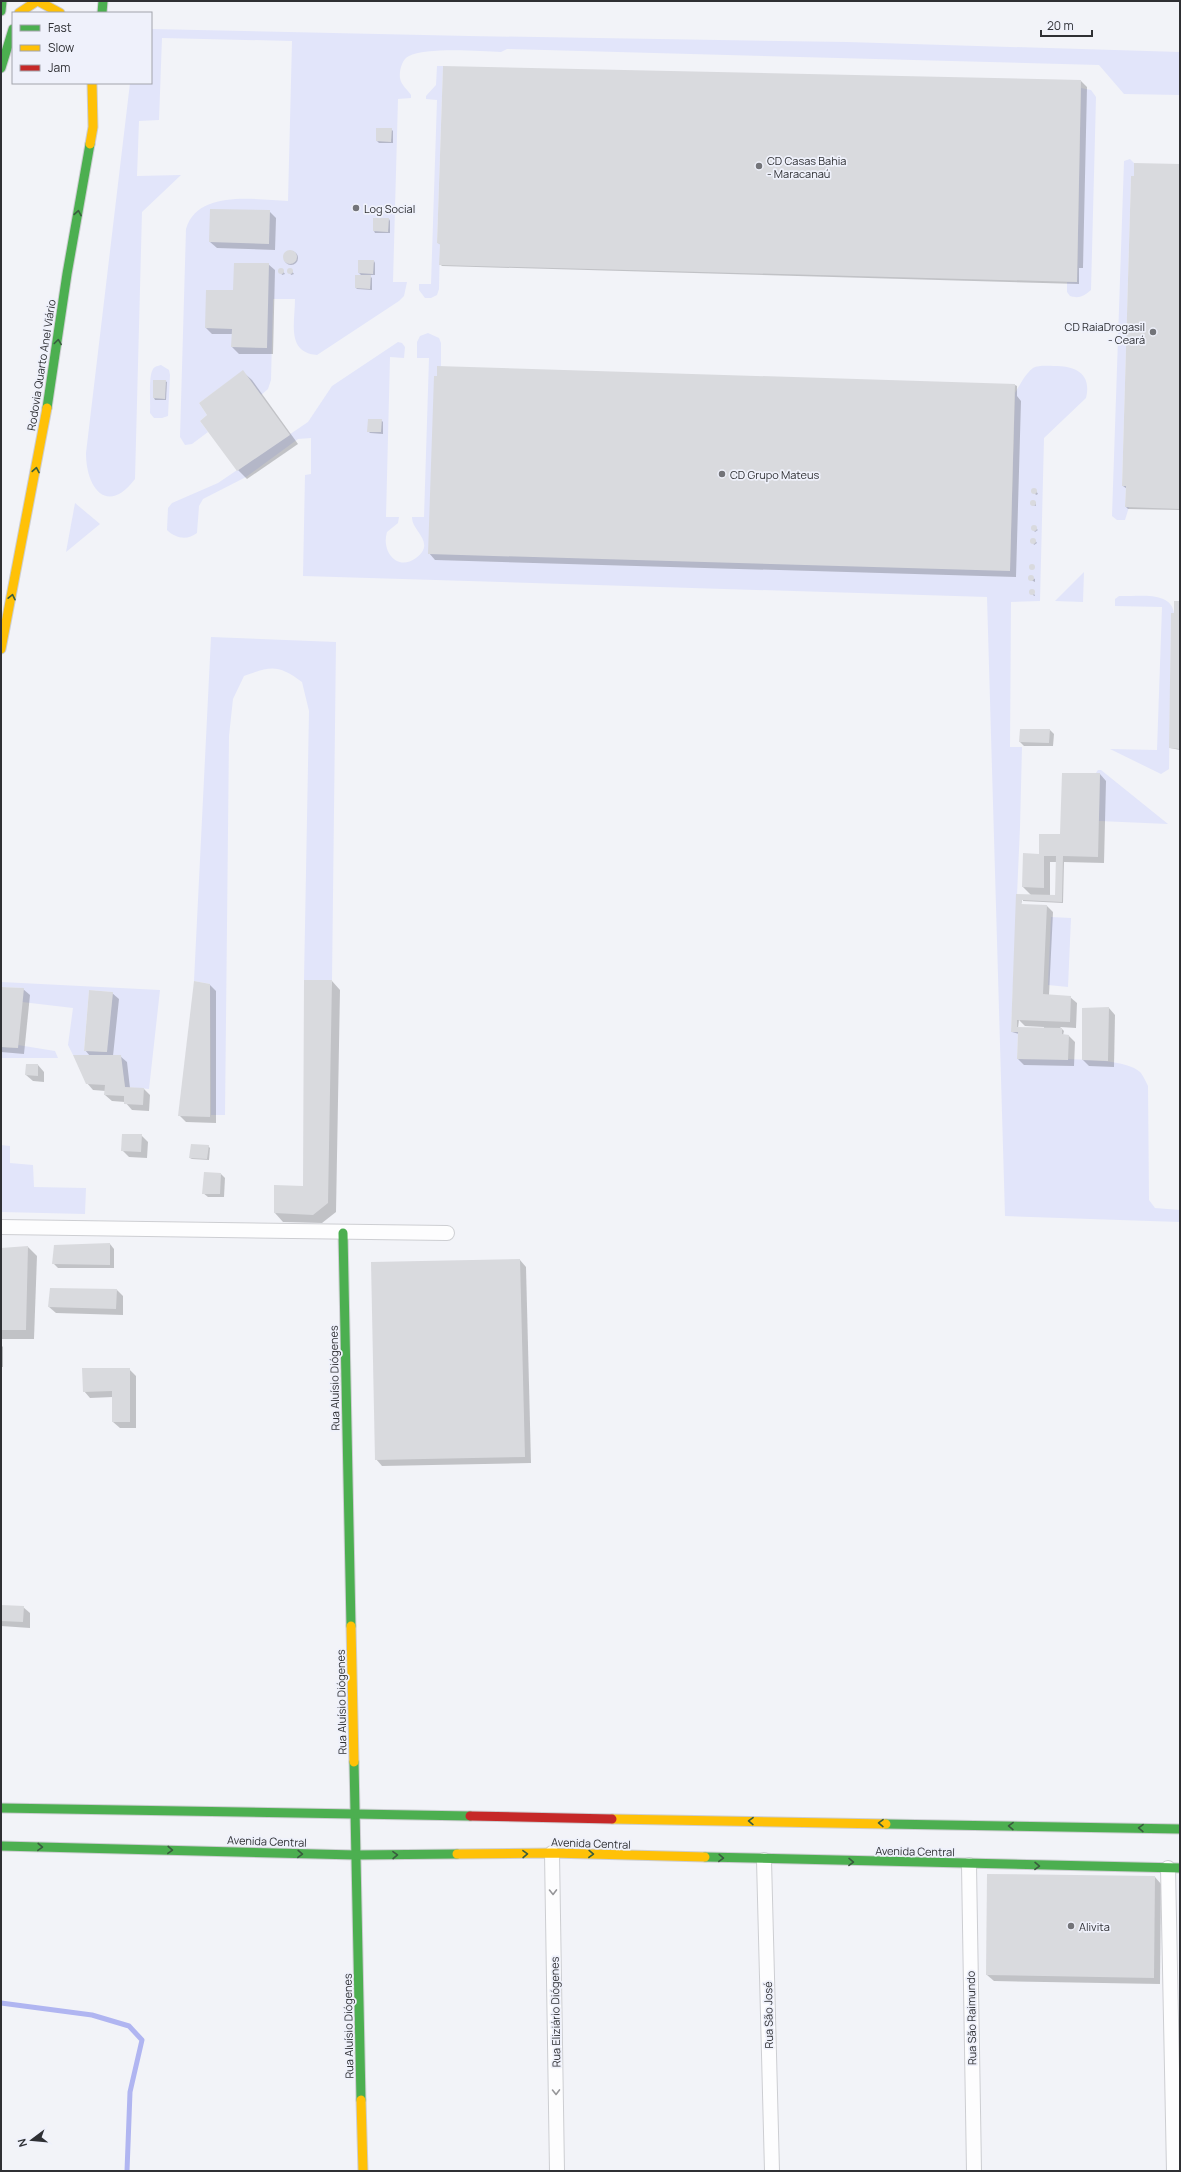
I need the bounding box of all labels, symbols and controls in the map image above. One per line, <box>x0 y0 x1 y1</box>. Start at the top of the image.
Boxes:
legend <box>12 12 152 84</box>
scale bar <box>1041 12 1092 38</box>
text: 20 m <box>1047 17 1074 34</box>
text: Fast <box>48 19 72 36</box>
text: Slow <box>48 39 74 56</box>
text: Jam <box>48 59 70 76</box>
place label: CD Casas Bahia - Maracanaú <box>767 153 846 181</box>
marker: CD Casas Bahia - Maracanaú <box>754 161 764 171</box>
place label: Log Social <box>364 201 415 216</box>
marker: Log Social <box>351 203 361 213</box>
one-way arrow <box>73 210 81 216</box>
street label: Rodovia Quarto Anel Viário <box>23 298 59 432</box>
place label: CD RaiaDrogasil - Ceará <box>1065 319 1145 347</box>
marker: CD RaiaDrogasil - Ceará <box>1148 327 1158 337</box>
one-way arrow <box>53 338 62 345</box>
one-way arrow <box>31 466 39 473</box>
place label: CD Grupo Mateus <box>730 467 819 482</box>
marker: CD Grupo Mateus <box>717 469 727 479</box>
one-way arrow <box>7 594 15 601</box>
street label: Rua Aluísio Diógenes <box>326 1325 342 1431</box>
street label: Rua Aluísio Diógenes <box>333 1649 349 1755</box>
one-way arrow <box>748 1817 754 1825</box>
one-way arrow <box>878 1819 884 1827</box>
one-way arrow <box>1008 1821 1014 1830</box>
one-way arrow <box>1138 1824 1144 1832</box>
street label: Avenida Central <box>227 1832 307 1850</box>
street label: Avenida Central <box>551 1834 631 1852</box>
one-way arrow <box>37 1843 43 1851</box>
street label: Avenida Central <box>875 1843 955 1859</box>
one-way arrow <box>167 1846 173 1854</box>
one-way arrow <box>522 1849 528 1858</box>
one-way arrow <box>297 1850 303 1858</box>
one-way arrow <box>588 1850 594 1859</box>
one-way arrow <box>392 1851 398 1859</box>
one-way arrow <box>718 1854 724 1862</box>
one-way arrow <box>848 1858 854 1866</box>
one-way arrow <box>1034 1862 1040 1870</box>
one-way arrow <box>549 1889 557 1895</box>
place label: Alivita <box>1079 1919 1110 1934</box>
marker: Alivita <box>1066 1921 1076 1931</box>
street label: Rua Eliziário Diógenes <box>547 1956 563 2068</box>
street label: Rua São Raimundo <box>963 1970 979 2065</box>
street label: Rua Aluísio Diógenes <box>340 1973 356 2079</box>
street label: Rua São José <box>760 1981 776 2049</box>
one-way arrow <box>552 2089 560 2095</box>
north arrow <box>12 2120 52 2160</box>
text: N <box>14 2137 30 2149</box>

